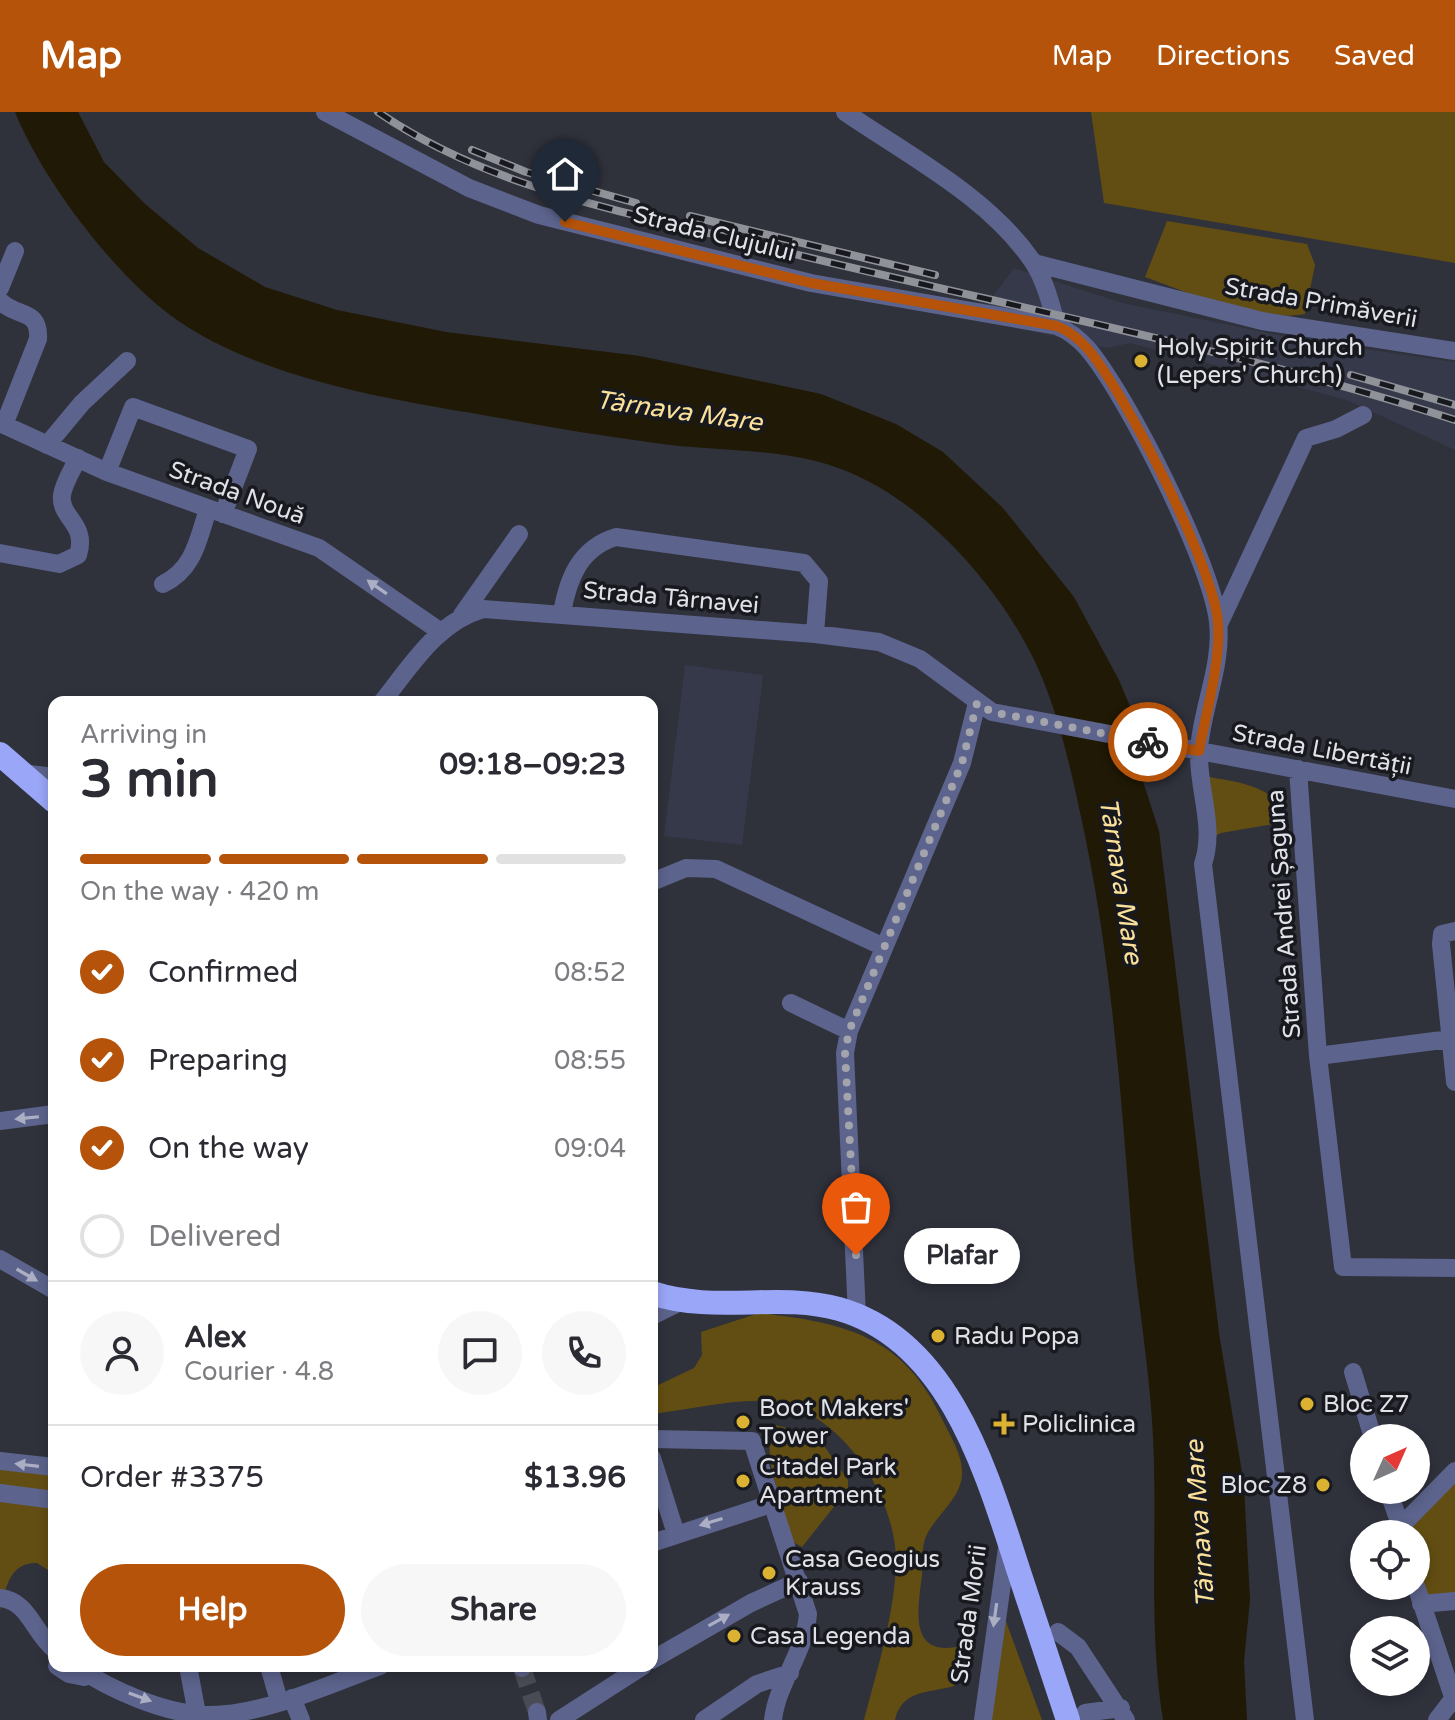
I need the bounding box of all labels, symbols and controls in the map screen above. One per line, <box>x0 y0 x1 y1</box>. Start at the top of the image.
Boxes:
text: Map <box>40 33 122 79</box>
text: Map <box>1052 39 1112 73</box>
text: Directions <box>1156 39 1290 73</box>
text: Saved <box>1334 39 1415 73</box>
pin <box>531 140 599 222</box>
icon: home <box>543 152 587 196</box>
street label: Strada Clujului <box>630 200 798 268</box>
street label: Strada Primăverii <box>1223 272 1419 334</box>
place label: Holy Spirit Church (Lepers' Church) <box>1157 333 1363 390</box>
marker: Holy Spirit Church (Lepers' Church) <box>1132 352 1150 370</box>
water label: Târnava Mare <box>594 384 765 438</box>
street label: Strada Nouă <box>165 455 309 531</box>
street label: Strada Târnavei <box>582 576 760 620</box>
one-way arrow <box>366 580 387 595</box>
courier <box>1108 702 1188 782</box>
street label: Strada Libertății <box>1230 718 1414 782</box>
text: Arriving in <box>80 719 207 750</box>
icon: bike <box>1126 720 1170 764</box>
text: 09:18–09:23 <box>439 746 626 783</box>
text: 3 min <box>80 748 219 811</box>
street label: Strada Andrei Șaguna <box>1261 789 1307 1039</box>
water label: Târnava Mare <box>1093 796 1150 967</box>
text: On the way · 420 m <box>80 876 319 907</box>
icon: check <box>80 950 124 994</box>
text: Confirmed <box>148 954 299 991</box>
text: 08:52 <box>554 957 626 988</box>
icon: check <box>80 1038 124 1082</box>
text: Preparing <box>148 1042 288 1079</box>
text: 08:55 <box>554 1045 626 1076</box>
one-way arrow <box>14 1112 39 1125</box>
icon: check <box>80 1126 124 1170</box>
text: On the way <box>148 1130 309 1167</box>
text: 09:04 <box>554 1133 626 1164</box>
pin <box>822 1173 890 1255</box>
icon: bag <box>834 1185 878 1229</box>
text: Delivered <box>148 1218 282 1255</box>
callout: Plafar <box>904 1227 1020 1283</box>
text: Plafar <box>926 1240 998 1271</box>
one-way arrow <box>16 1268 38 1282</box>
button: person <box>80 1311 164 1395</box>
button: chat <box>438 1311 522 1395</box>
button: phone <box>542 1311 626 1395</box>
text: Alex <box>184 1319 247 1356</box>
place label: Radu Popa <box>954 1322 1080 1351</box>
marker: Radu Popa <box>929 1327 947 1345</box>
text: Courier · 4.8 <box>184 1356 334 1387</box>
place label: Bloc Z7 <box>1323 1390 1409 1419</box>
place label: Boot Makers' Tower <box>759 1394 909 1451</box>
marker: Bloc Z7 <box>1298 1395 1316 1413</box>
place label: Policlinica <box>1022 1410 1136 1439</box>
marker: Boot Makers' Tower <box>734 1413 752 1431</box>
marker: Policlinica <box>993 1413 1015 1435</box>
north arrow <box>1350 1424 1430 1504</box>
map controls <box>1350 1424 1430 1696</box>
water label: Târnava Mare <box>1179 1438 1221 1609</box>
place label: Citadel Park Apartment <box>759 1453 897 1510</box>
one-way arrow <box>14 1458 39 1471</box>
text: Order #3375 <box>80 1459 264 1496</box>
text: $13.96 <box>524 1459 626 1496</box>
place label: Bloc Z8 <box>1221 1471 1307 1500</box>
marker: Citadel Park Apartment <box>734 1472 752 1490</box>
marker: Bloc Z8 <box>1314 1476 1332 1494</box>
one-way arrow <box>699 1516 723 1529</box>
button: locate <box>1350 1520 1430 1600</box>
street label: Strada Morii <box>945 1543 993 1685</box>
place label: Casa Geogius Krauss <box>785 1545 940 1602</box>
button: Help <box>80 1564 345 1656</box>
button: Share <box>361 1564 626 1656</box>
marker: Casa Geogius Krauss <box>760 1564 778 1582</box>
one-way arrow <box>989 1603 1002 1628</box>
one-way arrow <box>708 1613 730 1627</box>
button: layers <box>1350 1616 1430 1696</box>
place label: Casa Legenda <box>750 1622 911 1651</box>
marker: Casa Legenda <box>725 1627 743 1645</box>
one-way arrow <box>128 1692 152 1704</box>

